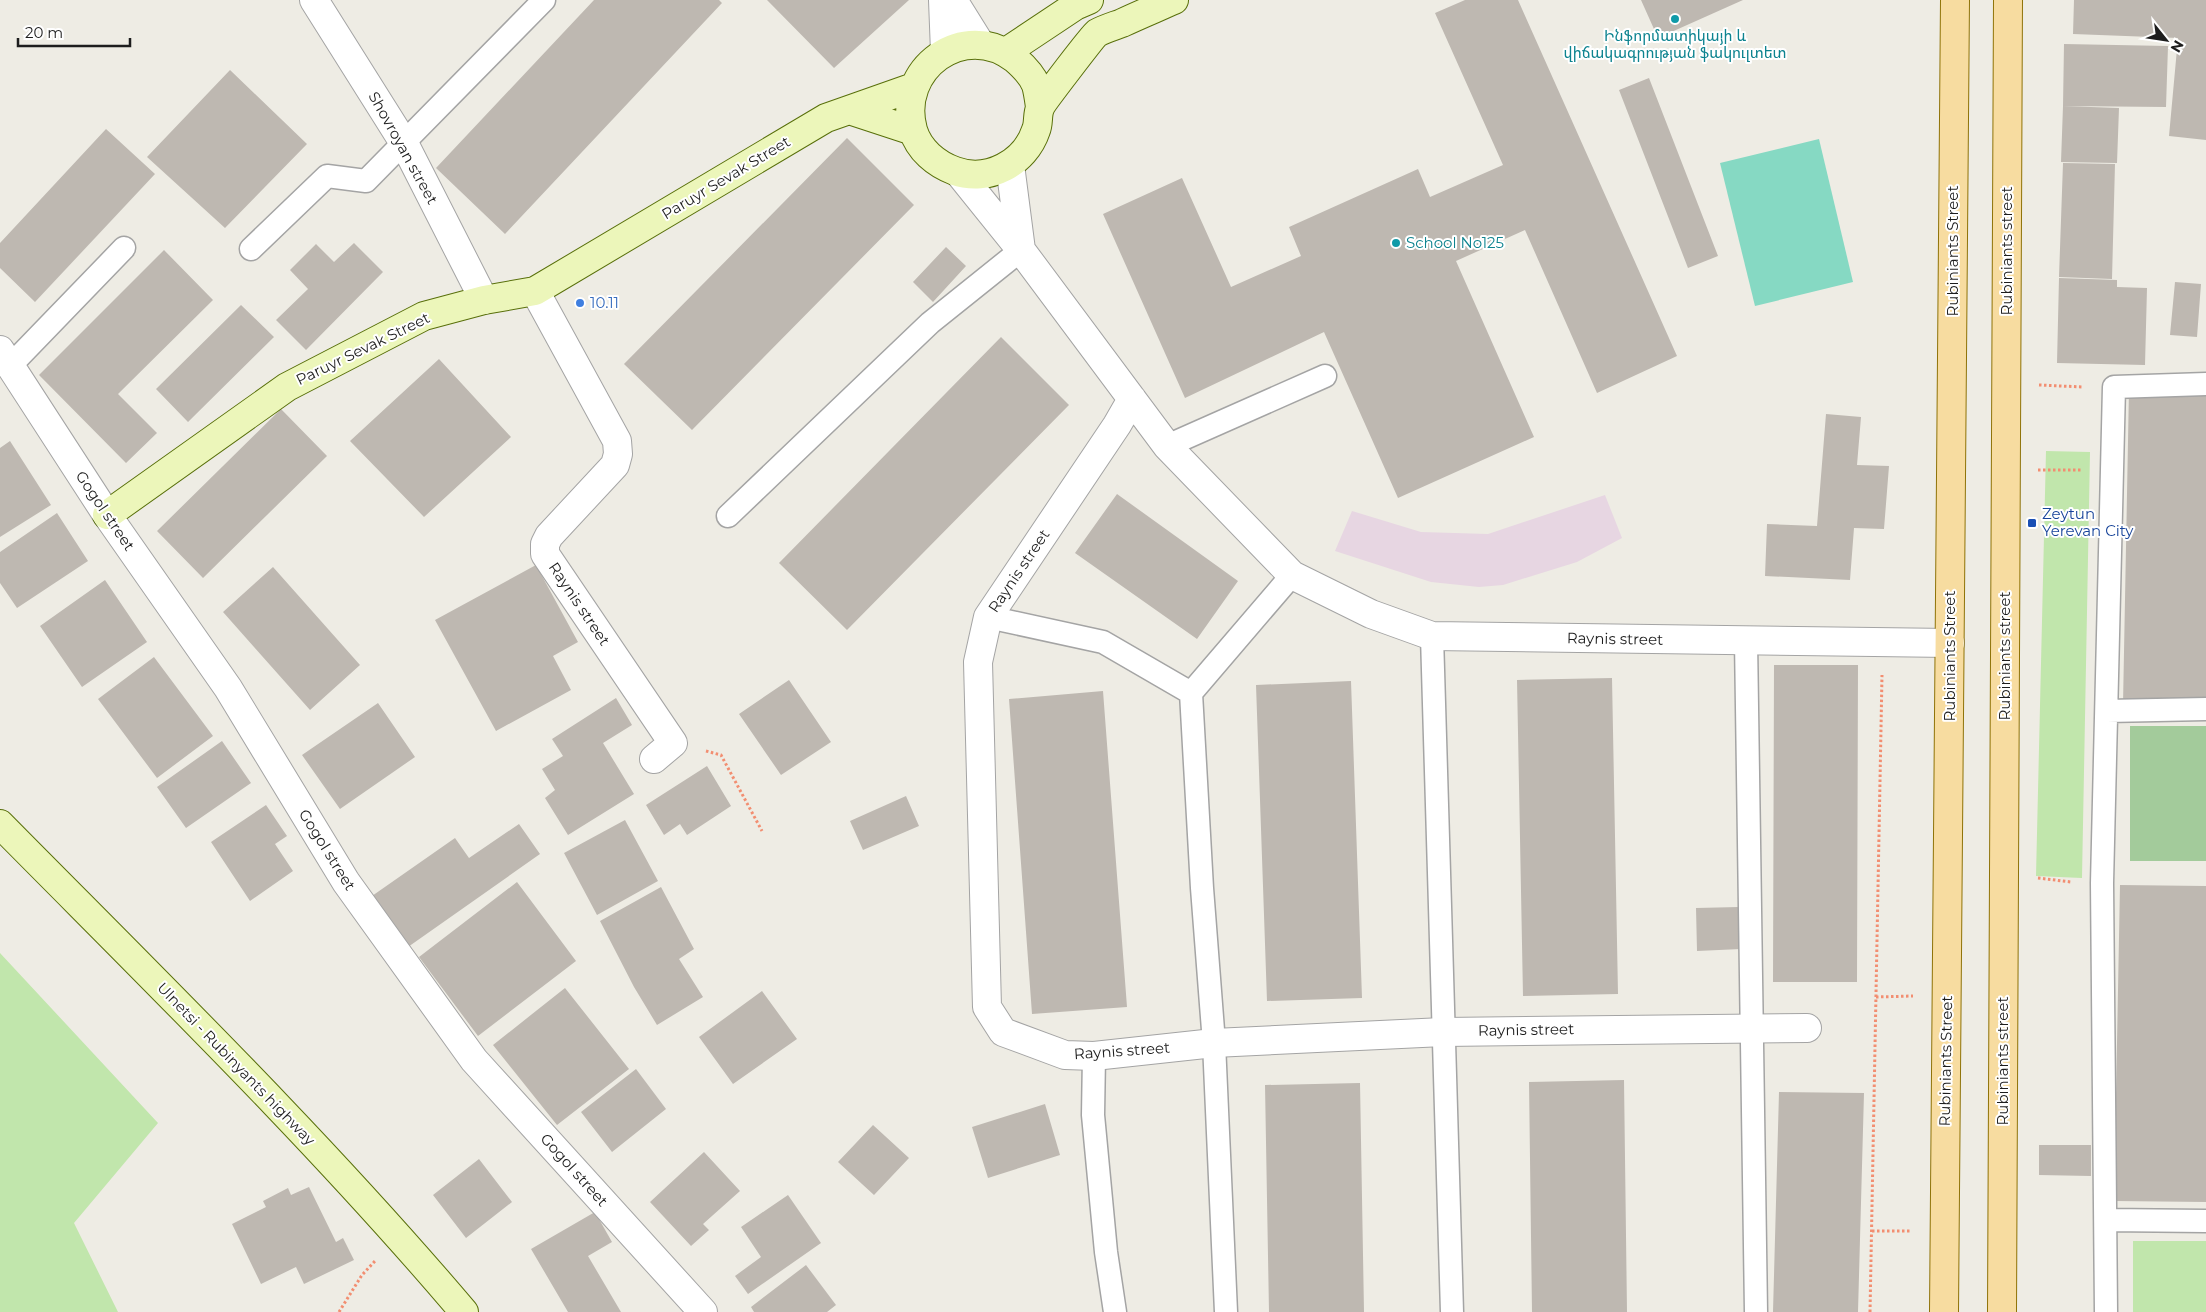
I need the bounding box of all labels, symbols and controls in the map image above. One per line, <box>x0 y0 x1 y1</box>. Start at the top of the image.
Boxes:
marker: Ինֆորմատիկայի և վիճակագրության ֆակուլտետ <box>1669 13 1681 25</box>
scale bar <box>18 15 130 47</box>
north arrow <box>2141 15 2191 65</box>
text: 20 m <box>25 23 63 42</box>
place label: Ինֆորմատիկայի և վիճակագրության ֆակուլտետ <box>1563 26 1787 62</box>
text: N <box>2167 37 2188 56</box>
street label: Shovroyan street <box>365 88 442 207</box>
street label: Paruyr Sevak Street <box>658 132 793 223</box>
street label: Rubiniants Street <box>1943 186 1962 317</box>
street label: Rubiniants street <box>1997 186 2016 316</box>
place label: School No125 <box>1406 233 1504 252</box>
marker: School No125 <box>1390 237 1402 249</box>
place label: 10.11 <box>590 293 619 312</box>
marker: 10.11 <box>574 297 586 309</box>
street label: Paruyr Sevak Street <box>293 308 433 389</box>
street label: Gogol street <box>72 467 139 554</box>
place label: Zeytun Yerevan City <box>2042 504 2134 540</box>
marker: Zeytun Yerevan City <box>2026 517 2038 529</box>
street label: Raynis street <box>984 525 1053 616</box>
street label: Raynis street <box>545 558 614 649</box>
street label: Rubiniants Street <box>1940 591 1959 722</box>
street label: Rubiniants street <box>1995 591 2014 721</box>
street label: Raynis street <box>1567 628 1663 649</box>
street label: Gogol street <box>295 806 360 894</box>
street label: Ulnetsi - Rubinyants highway <box>153 978 320 1150</box>
street label: Rubiniants Street <box>1935 995 1956 1127</box>
street label: Rubiniants street <box>1993 996 2012 1126</box>
street label: Raynis street <box>1478 1019 1574 1040</box>
street label: Raynis street <box>1073 1038 1171 1063</box>
street label: Gogol street <box>537 1129 612 1210</box>

